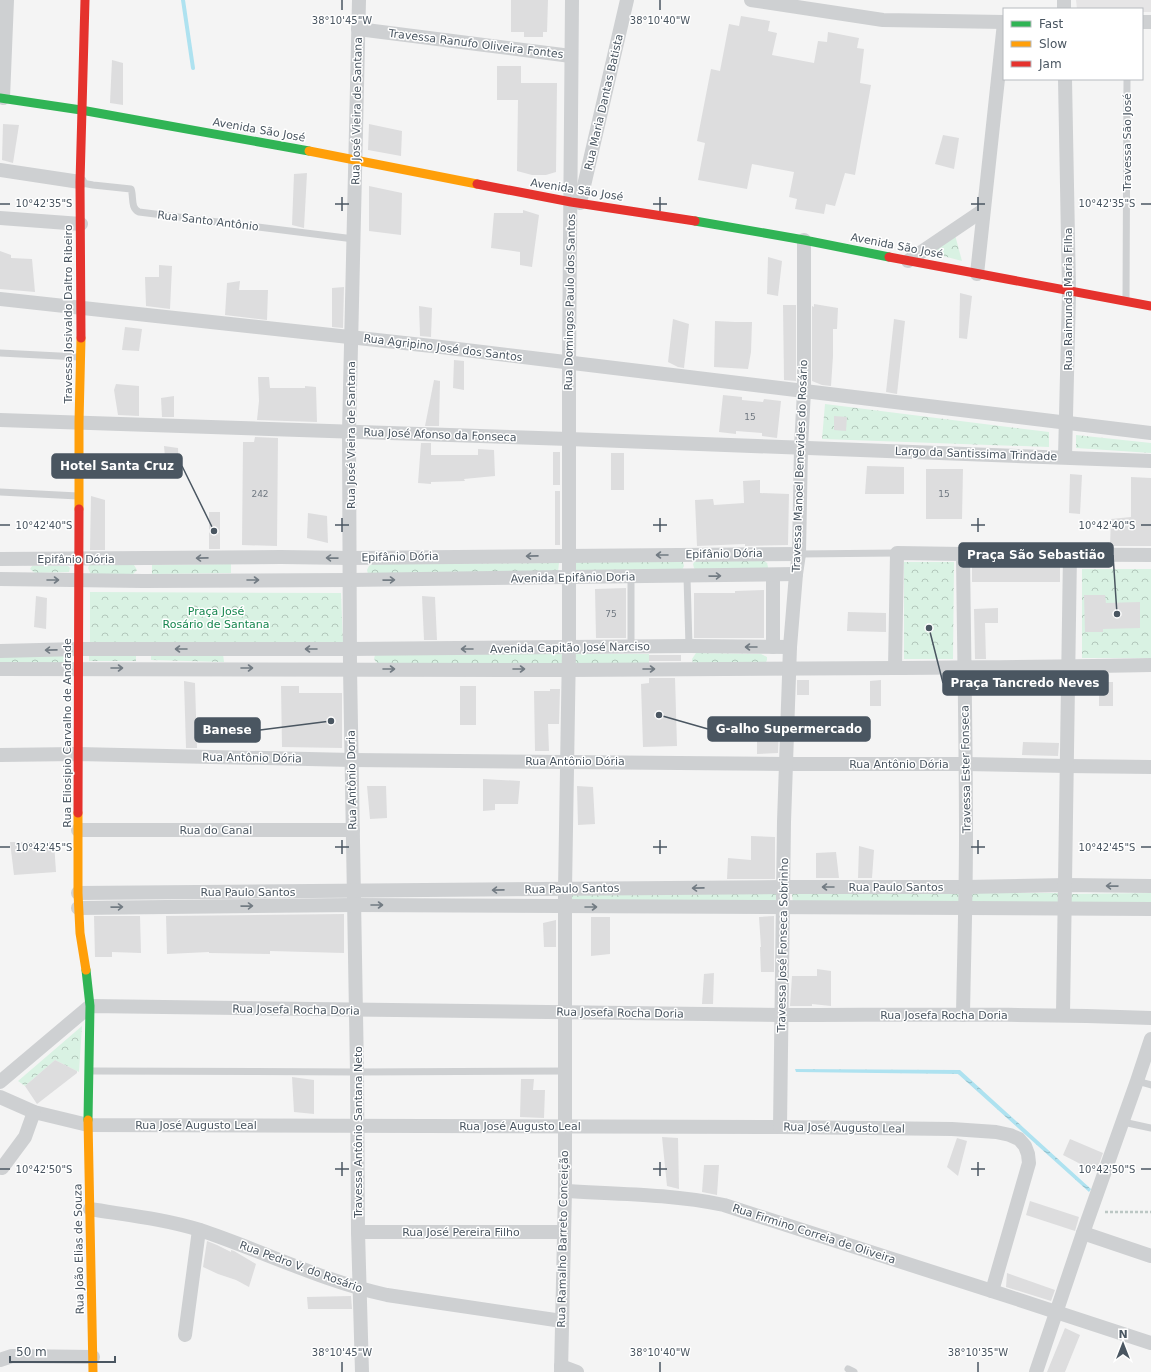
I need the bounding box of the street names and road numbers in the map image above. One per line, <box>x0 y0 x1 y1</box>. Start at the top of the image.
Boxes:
street label: Travessa Ranufo Oliveira Fontes <box>387 27 564 61</box>
street label: Rua Maria Dantas Batista <box>582 33 626 171</box>
street label: Rua José Vieira de Santana <box>349 37 365 185</box>
street label: Travessa São José <box>1121 93 1134 192</box>
street label: Avenida São José <box>212 115 307 145</box>
street label: Avenida São José <box>530 176 625 204</box>
street label: Rua Santo Antônio <box>157 208 260 234</box>
street label: Rua Domingos Paulo dos Santos <box>562 213 578 390</box>
street label: Travessa Josivaldo Daltro Ribeiro <box>62 224 75 405</box>
street label: Rua Raimunda Maria Filha <box>1062 228 1075 370</box>
street label: Avenida São José <box>850 231 945 261</box>
street label: Rua Agripino José dos Santos <box>363 332 523 364</box>
street label: Travessa Manoel Benevides do Rosário <box>790 359 810 574</box>
street label: Rua José Vieira de Santana <box>345 361 358 509</box>
street label: Rua José Afonso da Fonseca <box>363 426 517 444</box>
street label: Largo da Santissima Trindade <box>895 445 1058 463</box>
street label: Epifânio Dória <box>685 547 763 561</box>
street label: Epifânio Dória <box>361 550 439 564</box>
street label: Epifânio Dória <box>37 553 115 566</box>
street label: Avenida Epifânio Doria <box>511 570 635 586</box>
street label: Rua Eliosipio Carvalho de Andrade <box>61 638 74 828</box>
street label: Avenida Capitão José Narciso <box>490 640 650 656</box>
street label: Travessa Ester Fonseca <box>958 705 974 834</box>
street label: Rua Antônio Doria <box>345 730 359 830</box>
street label: Rua Antônio Dória <box>202 751 302 765</box>
street label: Rua Antônio Dória <box>525 755 625 768</box>
street label: Rua Antônio Dória <box>849 758 949 771</box>
street label: Rua do Canal <box>180 824 252 837</box>
street label: Travessa José Fonseca Sobrinho <box>775 857 791 1033</box>
street label: Rua Paulo Santos <box>849 881 944 894</box>
street label: Rua Paulo Santos <box>524 882 620 896</box>
street label: Rua Paulo Santos <box>201 886 296 899</box>
street label: Rua Josefa Rocha Doria <box>232 1002 360 1018</box>
street label: Rua Josefa Rocha Doria <box>556 1005 684 1021</box>
street label: Rua Josefa Rocha Doria <box>880 1009 1008 1022</box>
street label: Travessa Antônio Santana Neto <box>352 1046 365 1219</box>
street label: Rua José Augusto Leal <box>135 1119 257 1132</box>
street label: Rua José Augusto Leal <box>459 1120 581 1133</box>
street label: Rua José Augusto Leal <box>783 1120 905 1136</box>
street label: Rua Ramalho Barreto Conceição <box>555 1150 571 1328</box>
street label: Rua João Elias de Souza <box>71 1184 87 1314</box>
street label: Rua Firmino Correia de Oliveira <box>731 1201 897 1267</box>
street label: Rua José Pereira Filho <box>402 1226 520 1239</box>
street label: Rua Pedro V. do Rosário <box>238 1239 364 1295</box>

